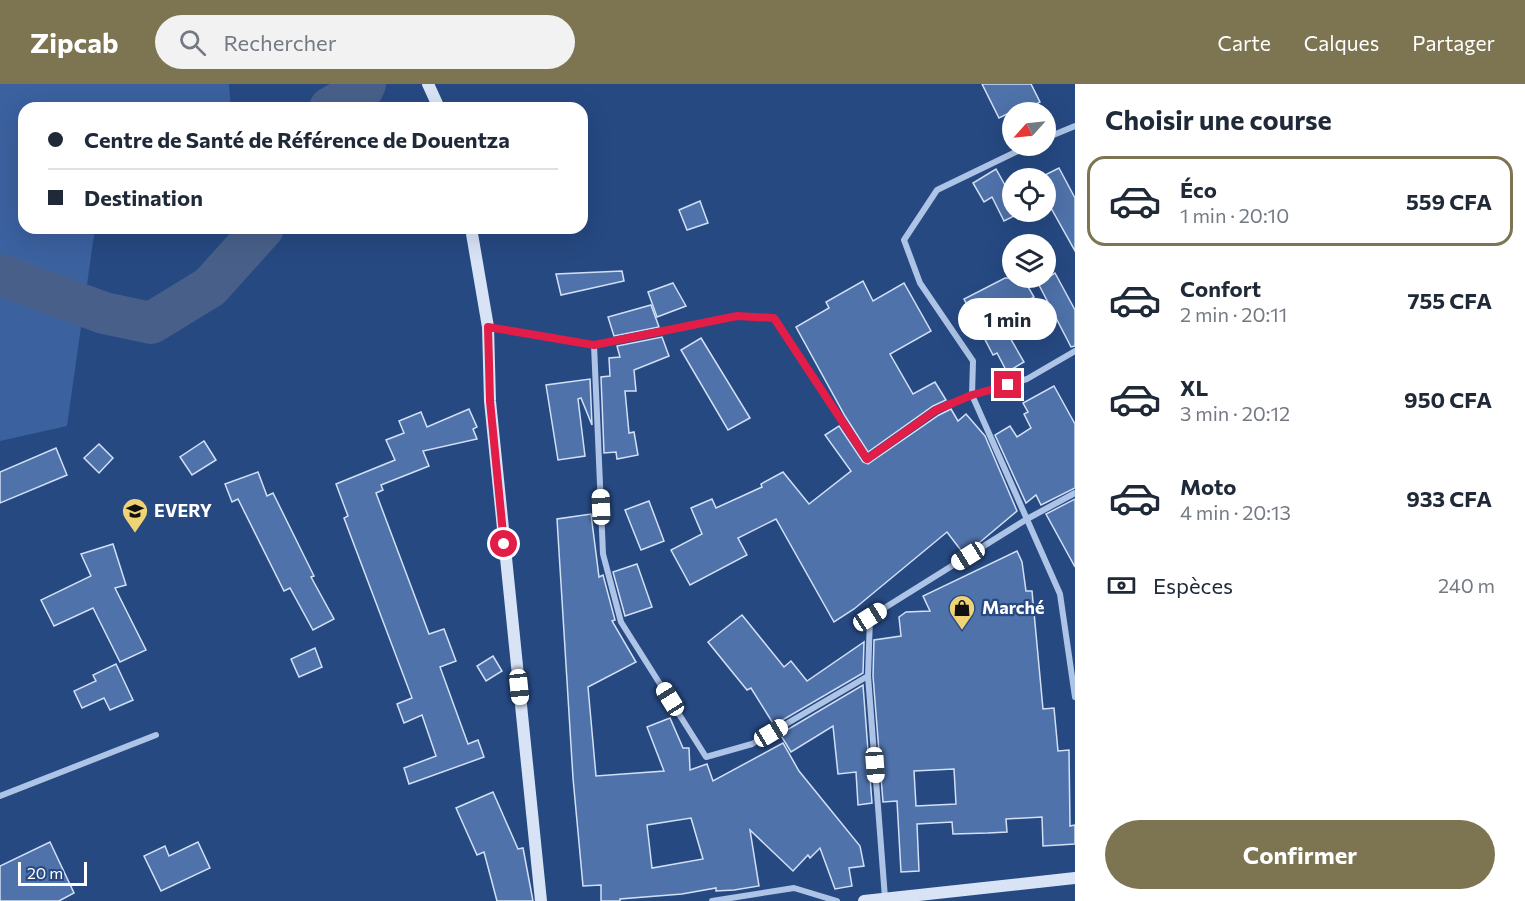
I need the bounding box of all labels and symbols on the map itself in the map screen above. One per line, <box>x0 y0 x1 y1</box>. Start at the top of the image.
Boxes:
north arrow <box>1002 102 1056 156</box>
callout: 1 min <box>958 298 1058 340</box>
route end <box>994 371 1021 398</box>
car <box>591 489 611 525</box>
school or university icon: EVERY <box>120 496 150 534</box>
place label: EVERY <box>154 499 212 521</box>
route start <box>490 530 517 557</box>
car <box>948 539 988 573</box>
shop icon: Marché <box>947 593 977 631</box>
place label: Marché <box>982 596 1044 618</box>
car <box>850 600 890 634</box>
car <box>508 668 530 706</box>
car <box>653 679 687 719</box>
car <box>751 716 791 750</box>
car <box>865 746 885 784</box>
scale bar <box>18 859 87 886</box>

